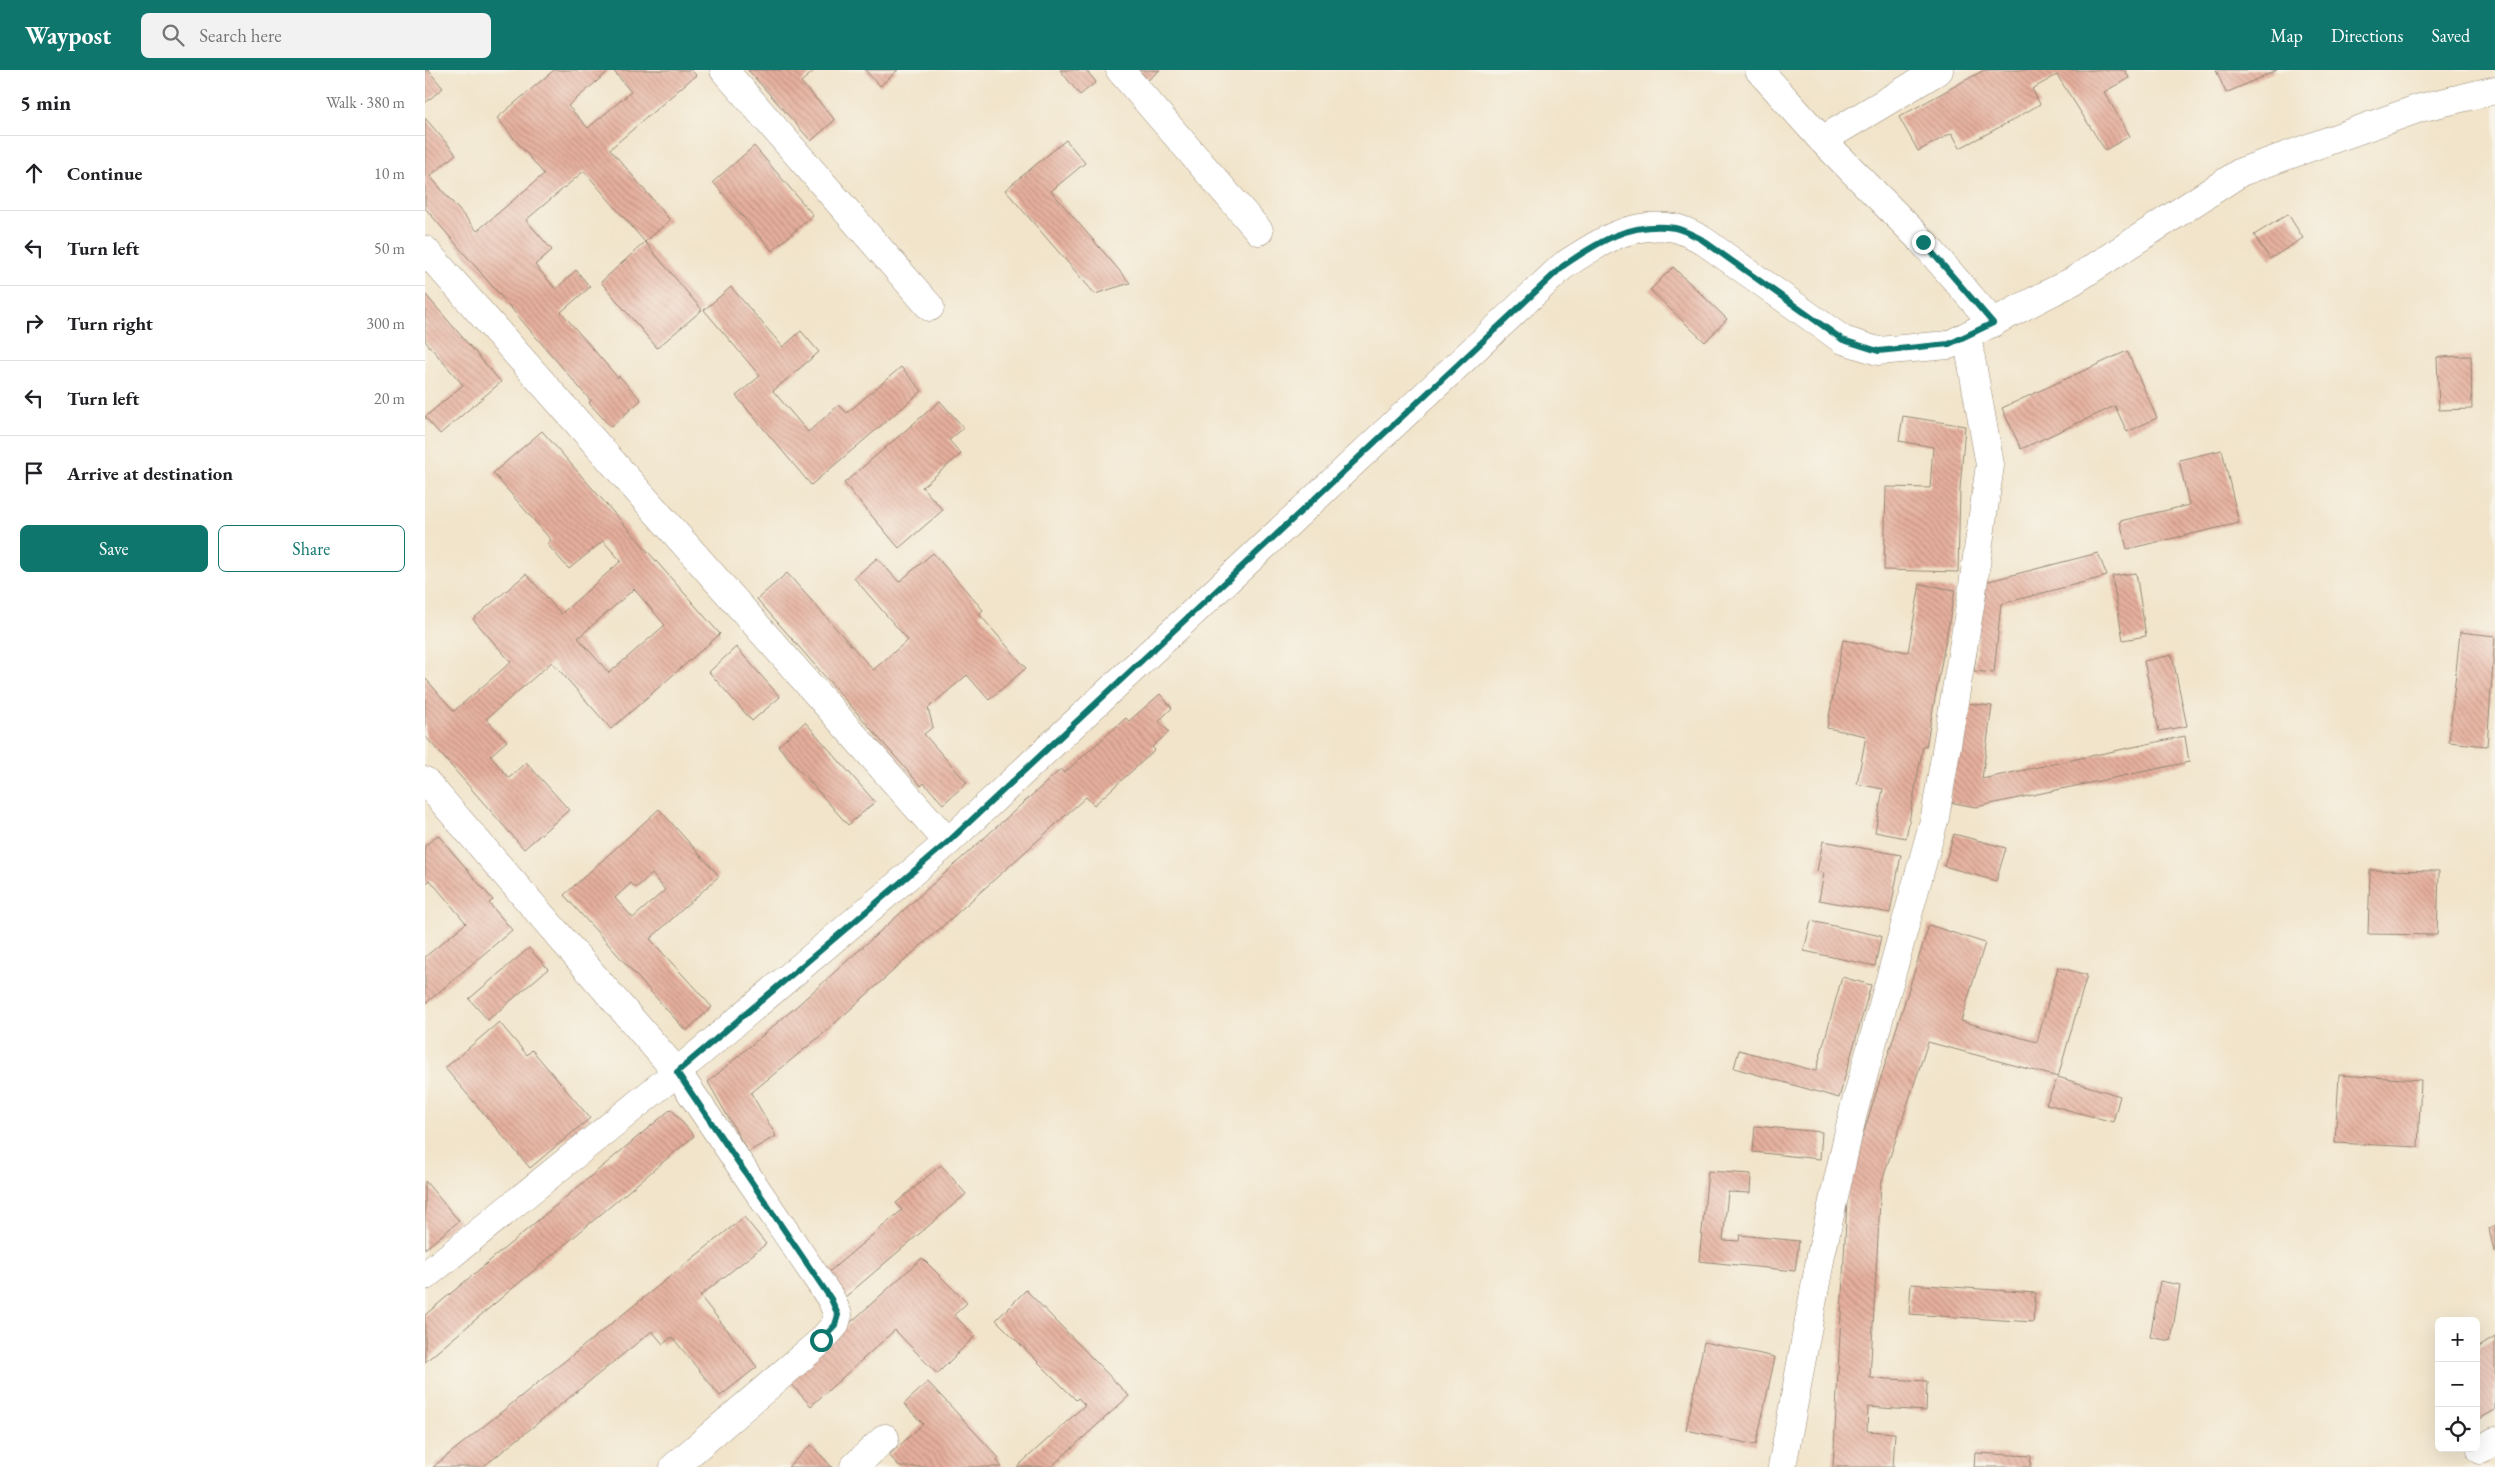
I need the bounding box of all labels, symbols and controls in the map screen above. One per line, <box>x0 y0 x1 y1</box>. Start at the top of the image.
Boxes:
search box <box>141 13 491 58</box>
text: Waypost <box>25 20 111 51</box>
icon: search <box>159 21 187 49</box>
text: Search here <box>199 23 282 48</box>
text: Map <box>2271 24 2303 47</box>
text: Directions <box>2331 24 2403 47</box>
text: Saved <box>2431 24 2470 47</box>
text: 5 min <box>20 89 71 116</box>
text: Walk · 380 m <box>326 92 405 113</box>
icon: ahead <box>20 159 48 187</box>
text: Continue <box>67 161 142 186</box>
text: 10 m <box>374 163 405 184</box>
route end <box>1912 231 1935 254</box>
icon: left <box>20 234 48 262</box>
text: Turn left <box>67 236 139 261</box>
text: 50 m <box>374 238 405 259</box>
icon: right <box>20 309 48 337</box>
text: Turn right <box>67 311 153 336</box>
text: 300 m <box>366 313 405 334</box>
icon: left <box>20 384 48 412</box>
text: Turn left <box>67 386 139 411</box>
text: 20 m <box>374 388 405 409</box>
icon: arrive <box>20 459 48 487</box>
text: Arrive at destination <box>67 461 233 486</box>
button: Save <box>20 525 208 572</box>
button: Share <box>218 525 405 572</box>
map controls <box>2435 1317 2480 1452</box>
button: + <box>2435 1317 2480 1362</box>
route start <box>810 1329 833 1352</box>
button: − <box>2435 1362 2480 1407</box>
button: locate <box>2435 1407 2480 1452</box>

